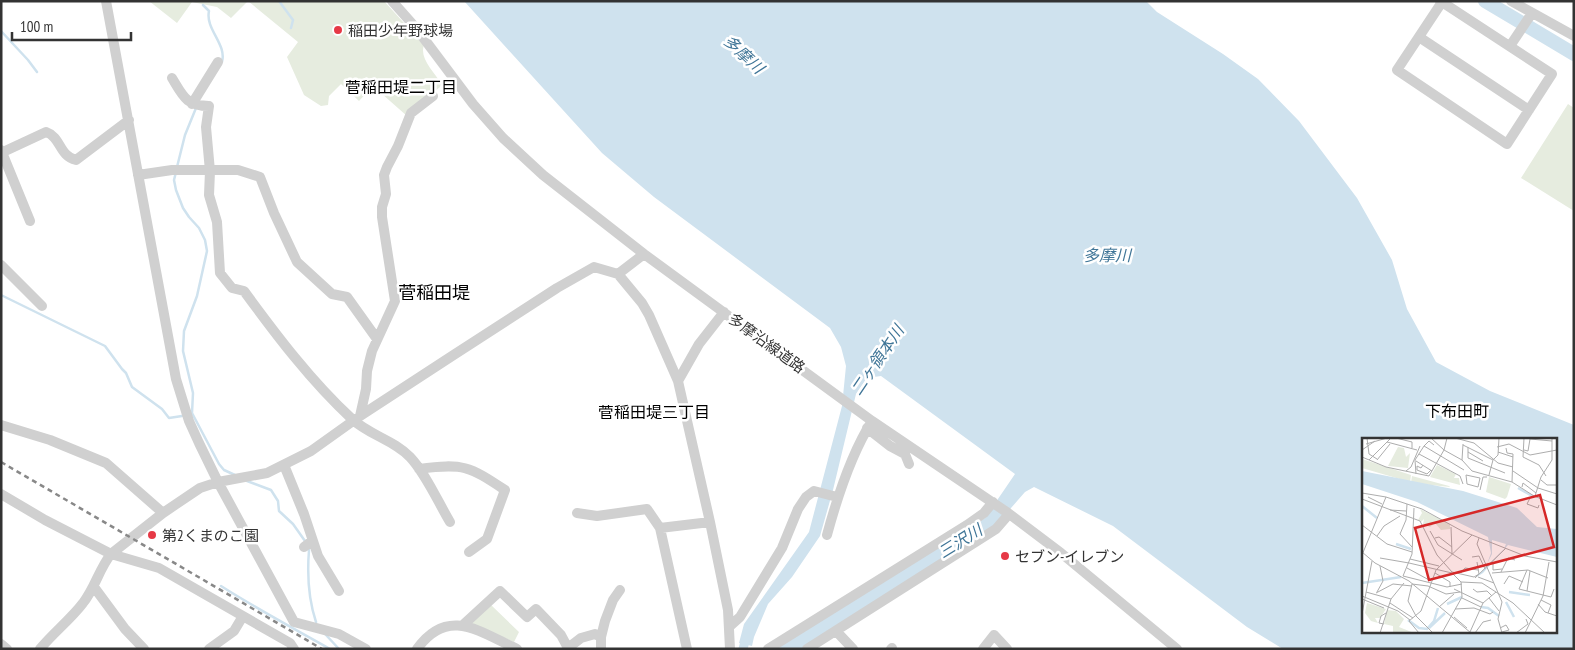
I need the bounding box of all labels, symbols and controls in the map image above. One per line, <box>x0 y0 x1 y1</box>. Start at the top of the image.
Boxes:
scale bar <box>12 10 131 42</box>
text: 100 m <box>20 17 53 36</box>
place label: 稲田少年野球場 <box>348 21 453 40</box>
marker: 稲田少年野球場 <box>332 24 344 36</box>
water label: 多摩川 <box>720 30 770 79</box>
district label: 菅稲田堤二丁目 <box>345 77 457 97</box>
water label: 多摩川 <box>1083 245 1133 265</box>
district label: 菅稲田堤 <box>398 281 470 304</box>
street label: 多摩沿線道路 <box>725 309 809 377</box>
water label: 二ヶ領本川 <box>846 320 909 399</box>
district label: 下布田町 <box>1425 401 1489 421</box>
district label: 菅稲田堤三丁目 <box>598 402 710 422</box>
inset map <box>1362 438 1558 632</box>
water label: 三沢川 <box>934 519 987 562</box>
place label: 第2くまのこ園 <box>162 526 259 545</box>
marker: 第2くまのこ園 <box>146 529 158 541</box>
place label: セブン-イレブン <box>1015 547 1124 566</box>
marker: セブン-イレブン <box>999 550 1011 562</box>

